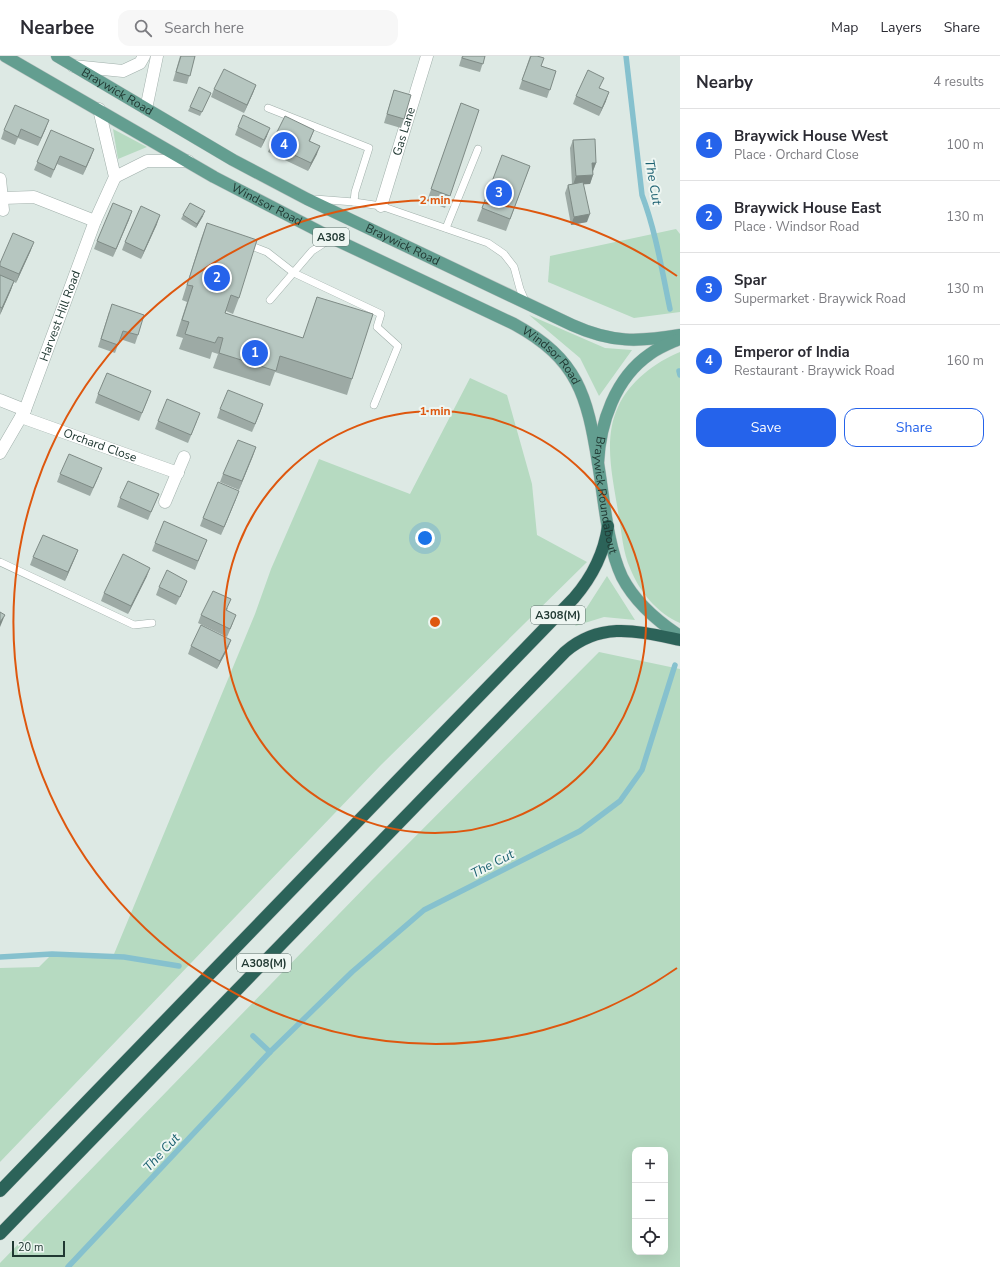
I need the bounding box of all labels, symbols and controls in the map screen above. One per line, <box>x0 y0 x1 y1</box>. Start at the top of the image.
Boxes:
search box <box>118 10 398 46</box>
text: Nearbee <box>20 15 94 41</box>
icon: search <box>132 17 154 39</box>
text: Search here <box>164 18 244 38</box>
text: Map <box>831 18 858 37</box>
text: Layers <box>880 18 922 37</box>
text: Share <box>944 18 980 37</box>
street label: Braywick Road <box>78 64 156 119</box>
text: Nearby <box>696 71 753 94</box>
text: 4 results <box>933 73 984 91</box>
street label: Gas Lane <box>389 105 419 158</box>
text: Braywick House West <box>734 126 888 146</box>
pin: 4 <box>271 130 297 160</box>
text: 1 <box>705 136 713 154</box>
text: 100 m <box>946 136 984 154</box>
text: Place · Orchard Close <box>734 146 859 164</box>
water label: The Cut <box>640 158 666 207</box>
pin: 3 <box>486 178 512 208</box>
street label: Windsor Road <box>229 179 305 229</box>
text: 2 min <box>419 192 451 208</box>
text: Braywick House East <box>734 198 881 218</box>
text: 2 <box>705 208 713 226</box>
text: 130 m <box>946 208 984 226</box>
text: Place · Windsor Road <box>734 218 859 236</box>
street label: Braywick Road <box>363 220 443 269</box>
road number: A308 <box>313 228 349 246</box>
pin: 2 <box>204 263 230 293</box>
street label: Harvest Hill Road <box>36 268 84 364</box>
text: Spar <box>734 270 767 290</box>
text: 3 <box>705 280 713 298</box>
text: 130 m <box>946 280 984 298</box>
text: Supermarket · Braywick Road <box>734 290 906 308</box>
street label: Windsor Road <box>519 322 584 387</box>
pin: 1 <box>242 338 268 368</box>
text: Emperor of India <box>734 342 850 362</box>
text: 4 <box>705 352 713 370</box>
text: 160 m <box>946 352 984 370</box>
text: Restaurant · Braywick Road <box>734 362 895 380</box>
text: 1 min <box>419 403 451 419</box>
button: Save <box>696 408 836 447</box>
button: Share <box>844 408 984 447</box>
street label: Orchard Close <box>61 425 139 466</box>
street label: Braywick Roundabout <box>590 435 622 556</box>
your location <box>415 528 435 548</box>
road number: A308(M) <box>531 606 585 624</box>
centre of rings <box>428 615 442 629</box>
water label: The Cut <box>468 845 517 882</box>
road number: A308(M) <box>237 954 291 972</box>
water label: The Cut <box>139 1129 184 1176</box>
map controls <box>632 1147 668 1255</box>
button: + <box>632 1147 668 1183</box>
button: − <box>632 1183 668 1219</box>
button: locate <box>632 1219 668 1255</box>
scale bar <box>12 1239 65 1258</box>
text: 20 m <box>18 1240 43 1255</box>

